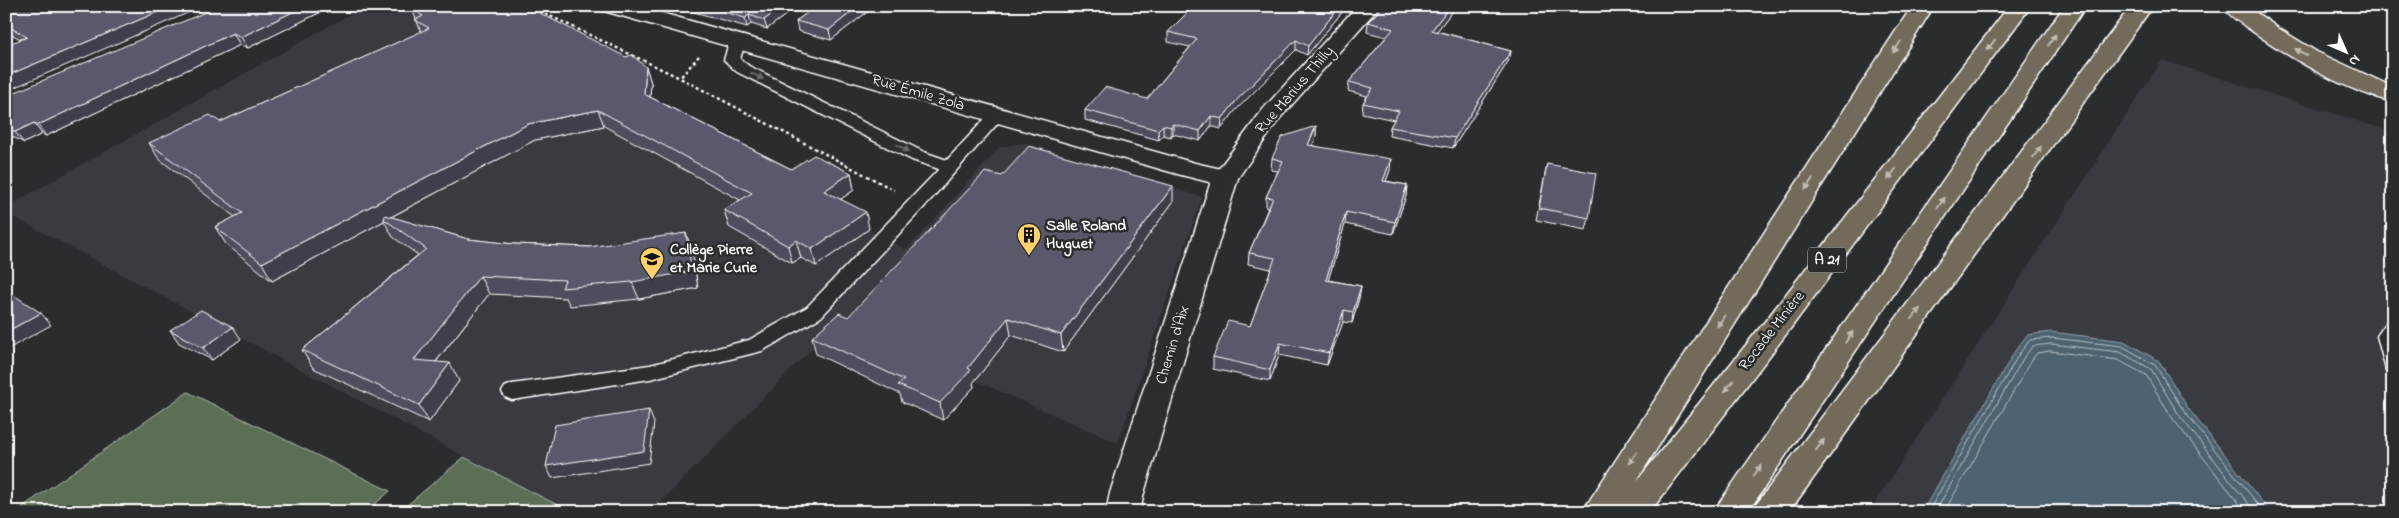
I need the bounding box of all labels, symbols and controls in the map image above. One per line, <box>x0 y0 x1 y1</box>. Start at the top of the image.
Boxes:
north arrow <box>2322 28 2372 78</box>
one-way arrow <box>2047 33 2057 47</box>
one-way arrow <box>1985 38 1996 51</box>
street label: Rue Marius Thilly <box>1250 40 1340 140</box>
one-way arrow <box>1892 41 1901 54</box>
one-way arrow <box>2294 48 2308 57</box>
text: N <box>2343 49 2365 71</box>
street label: Rue Émile Zola <box>868 68 968 118</box>
one-way arrow <box>750 72 765 80</box>
one-way arrow <box>896 144 910 152</box>
one-way arrow <box>2031 146 2042 159</box>
one-way arrow <box>1887 167 1898 180</box>
one-way arrow <box>1804 177 1814 191</box>
one-way arrow <box>1936 196 1946 210</box>
place label: Salle Roland Huguet <box>1046 214 1126 257</box>
building icon: Salle Roland Huguet <box>1016 222 1042 256</box>
place label: Collège Pierre et Marie Curie <box>670 238 758 280</box>
school or university icon: Collège Pierre et Marie Curie <box>639 246 665 280</box>
road number: A 21 <box>1808 248 1846 272</box>
street label: Rocade Minière <box>1733 285 1811 376</box>
street label: Chemin d'Aix <box>1150 303 1196 387</box>
one-way arrow <box>1911 308 1922 321</box>
one-way arrow <box>1716 314 1726 328</box>
one-way arrow <box>1844 330 1854 344</box>
one-way arrow <box>1724 380 1735 393</box>
one-way arrow <box>1814 438 1824 451</box>
one-way arrow <box>1629 451 1638 464</box>
one-way arrow <box>1753 465 1762 478</box>

